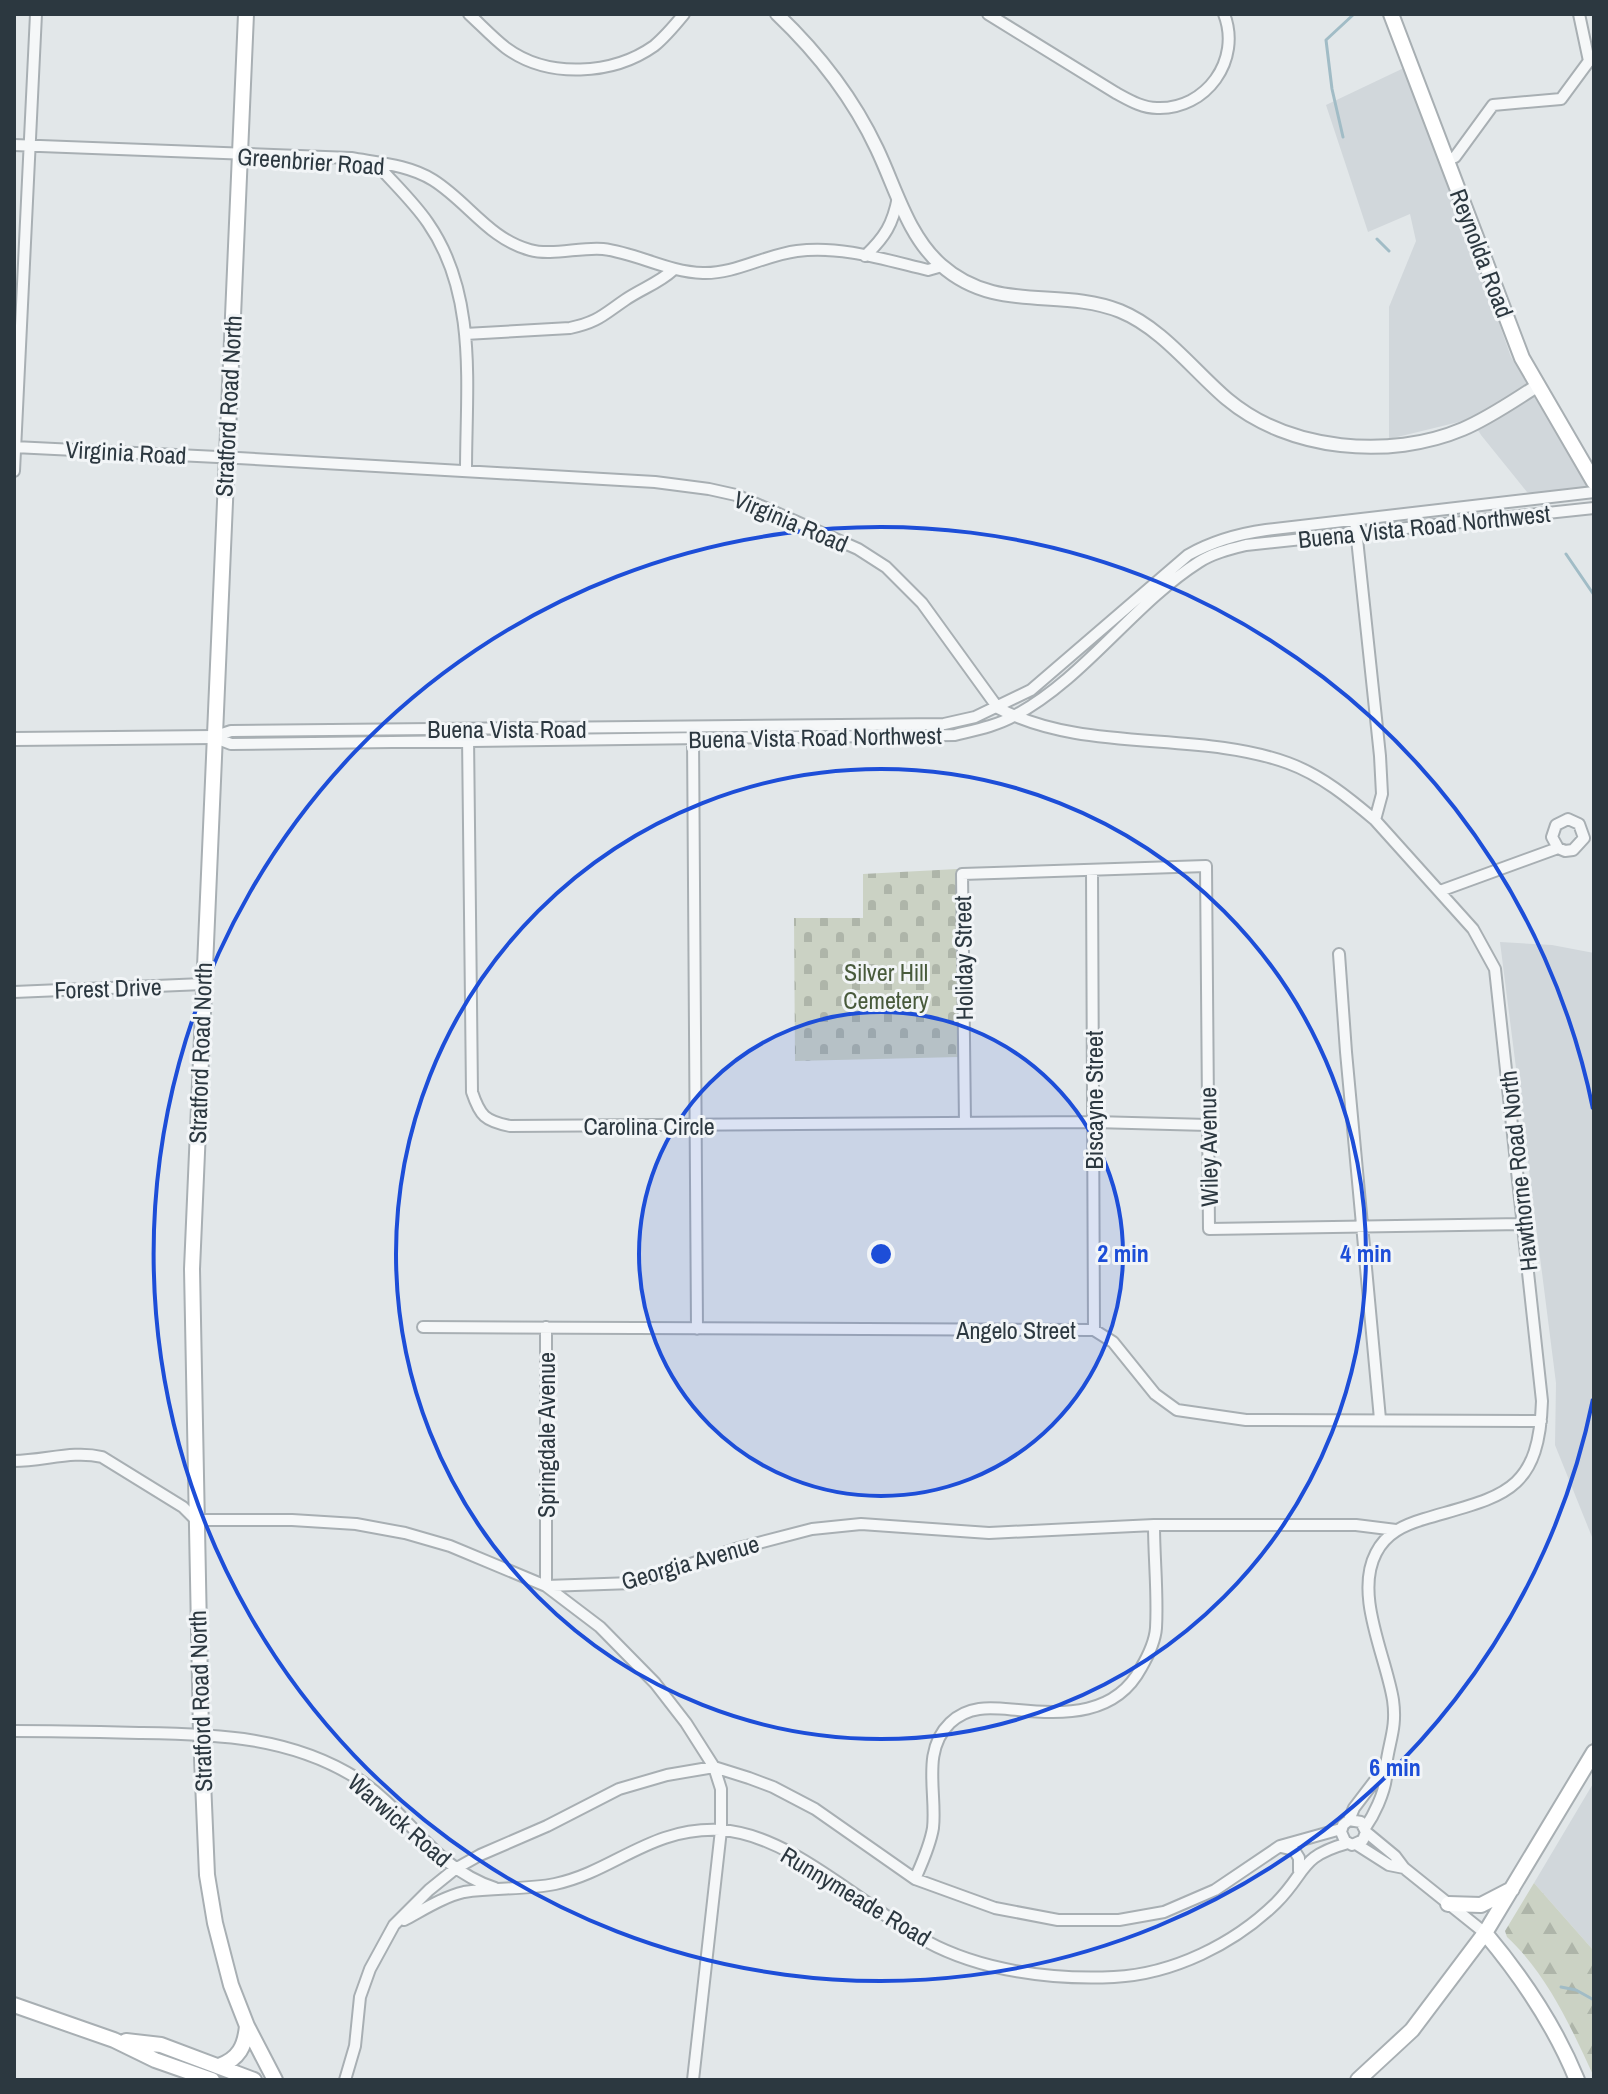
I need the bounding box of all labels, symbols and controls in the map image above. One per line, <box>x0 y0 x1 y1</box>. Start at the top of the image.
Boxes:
street label: Greenbrier Road <box>236 140 386 182</box>
street label: Reynolda Road <box>1443 184 1521 322</box>
street label: Stratford Road North <box>207 314 249 498</box>
street label: Virginia Road <box>65 433 187 471</box>
street label: Virginia Road <box>729 483 853 559</box>
street label: Buena Vista Road Northwest <box>1296 497 1552 555</box>
street label: Buena Vista Road <box>427 713 587 745</box>
street label: Buena Vista Road Northwest <box>688 719 943 755</box>
street label: Holiday Street <box>946 895 980 1021</box>
park label: Silver Hill Cemetery <box>843 956 929 1016</box>
street label: Stratford Road North <box>181 962 219 1144</box>
street label: Forest Drive <box>54 970 162 1006</box>
street label: Biscayne Street <box>1078 1030 1110 1169</box>
street label: Hawthorne Road North <box>1492 1069 1544 1273</box>
street label: Wiley Avenue <box>1191 1087 1225 1207</box>
street label: Carolina Circle <box>583 1110 715 1142</box>
text: 2 min <box>1097 1237 1149 1269</box>
text: 4 min <box>1340 1237 1392 1269</box>
centre of rings <box>867 1240 895 1268</box>
street label: Angelo Street <box>955 1314 1076 1346</box>
street label: Springdale Avenue <box>530 1352 562 1518</box>
street label: Georgia Avenue <box>617 1527 763 1597</box>
street label: Stratford Road North <box>181 1610 219 1792</box>
text: 6 min <box>1369 1751 1421 1783</box>
street label: Warwick Road <box>341 1766 459 1874</box>
street label: Runnymeade Road <box>775 1839 937 1953</box>

